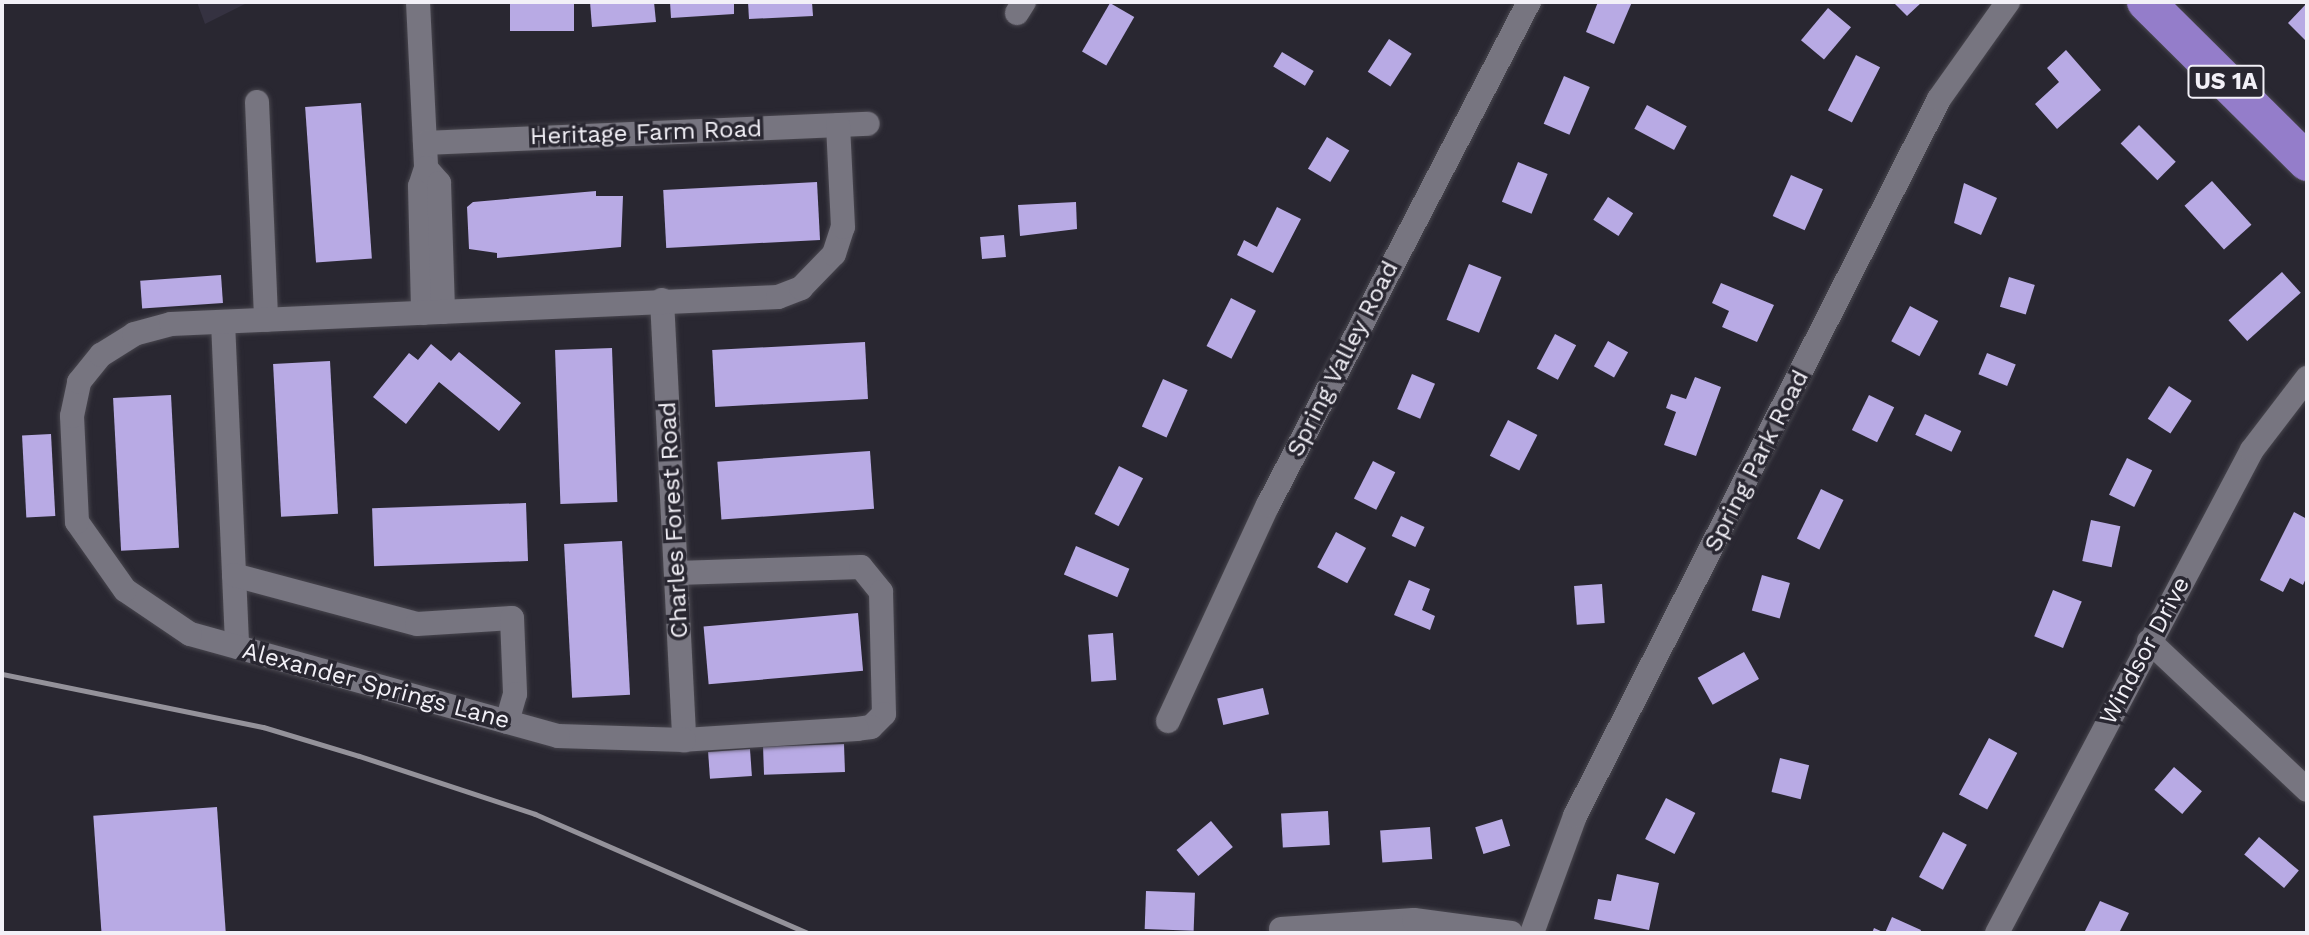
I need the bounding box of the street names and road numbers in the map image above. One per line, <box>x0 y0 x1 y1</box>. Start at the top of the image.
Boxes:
road number: US 1A <box>2186 62 2266 102</box>
street label: Heritage Farm Road <box>529 115 763 151</box>
street label: Spring Valley Road <box>1281 256 1405 462</box>
street label: Spring Park Road <box>1699 365 1815 557</box>
street label: Charles Forest Road <box>653 401 695 639</box>
street label: Windsor Drive <box>2094 572 2196 730</box>
street label: Alexander Springs Lane <box>239 636 513 736</box>

